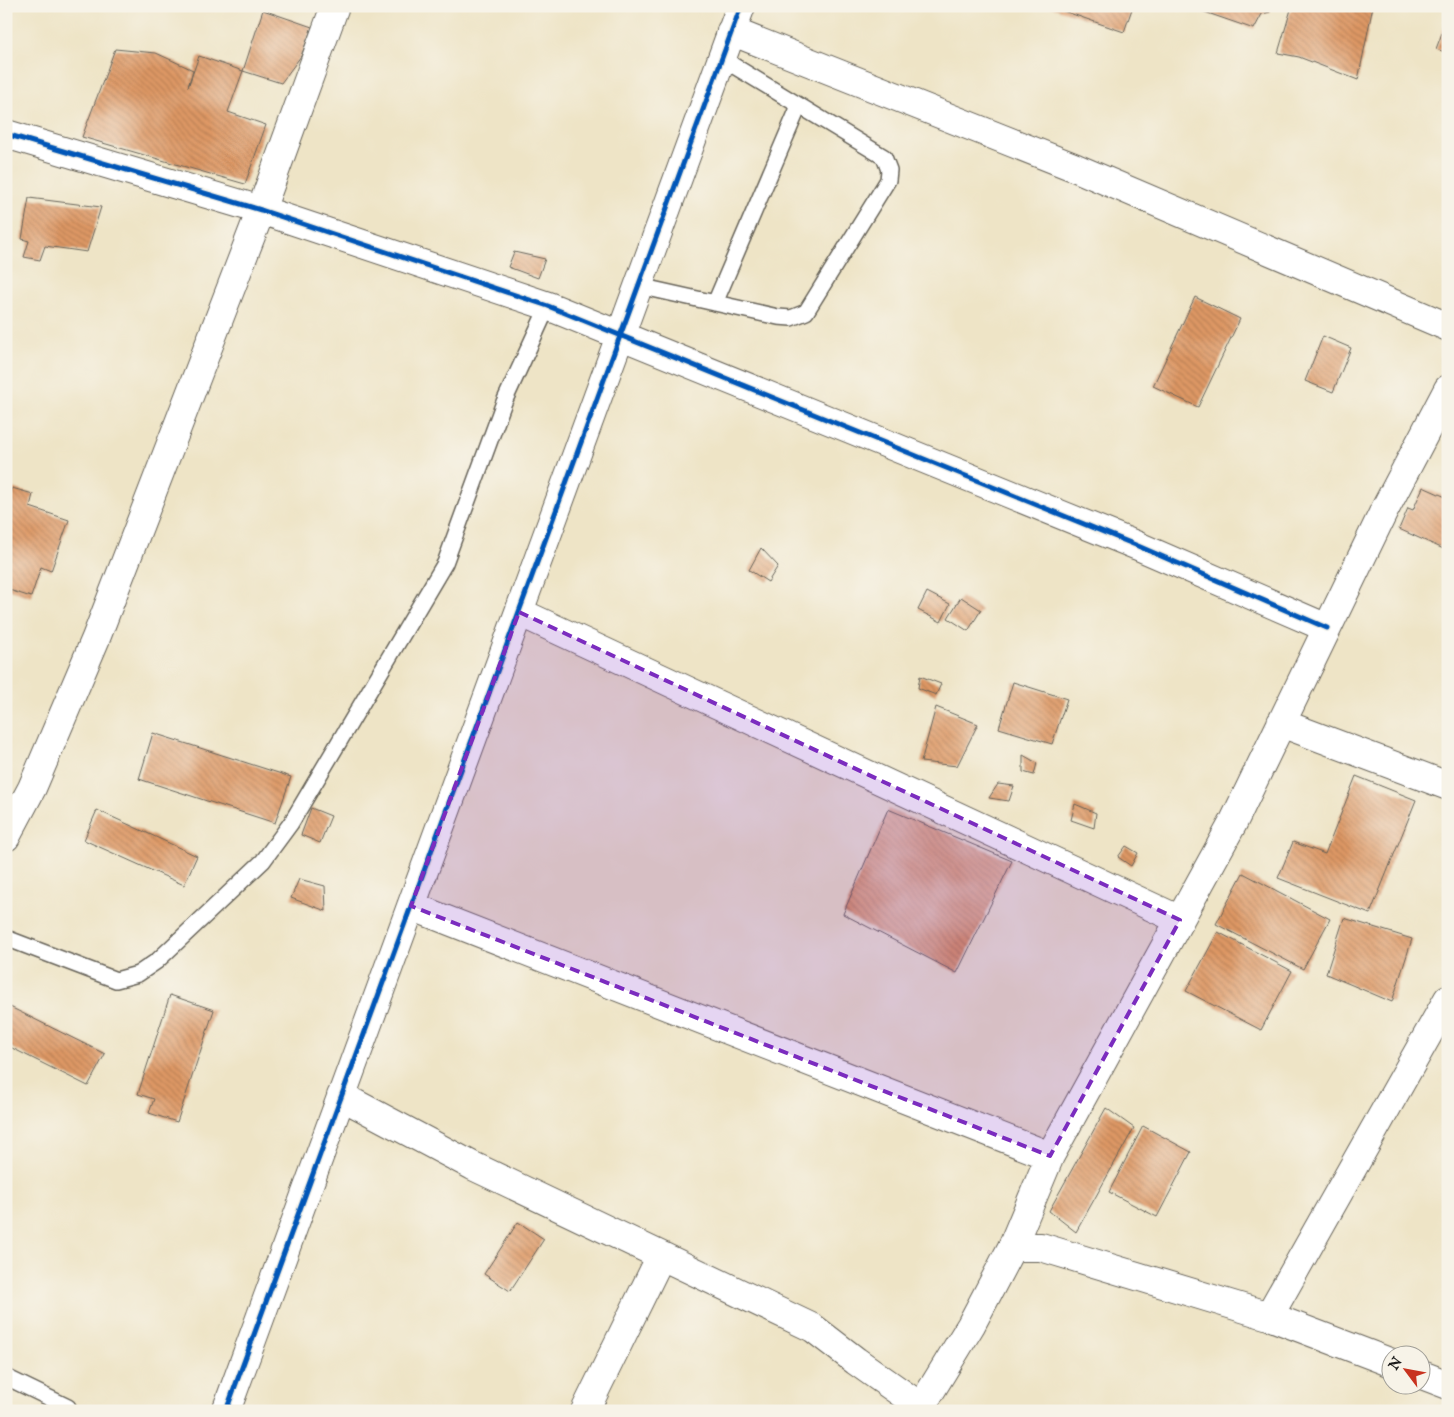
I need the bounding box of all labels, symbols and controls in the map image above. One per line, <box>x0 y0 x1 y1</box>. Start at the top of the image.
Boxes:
north arrow <box>1382 1344 1432 1394</box>
text: N <box>1384 1354 1407 1374</box>

